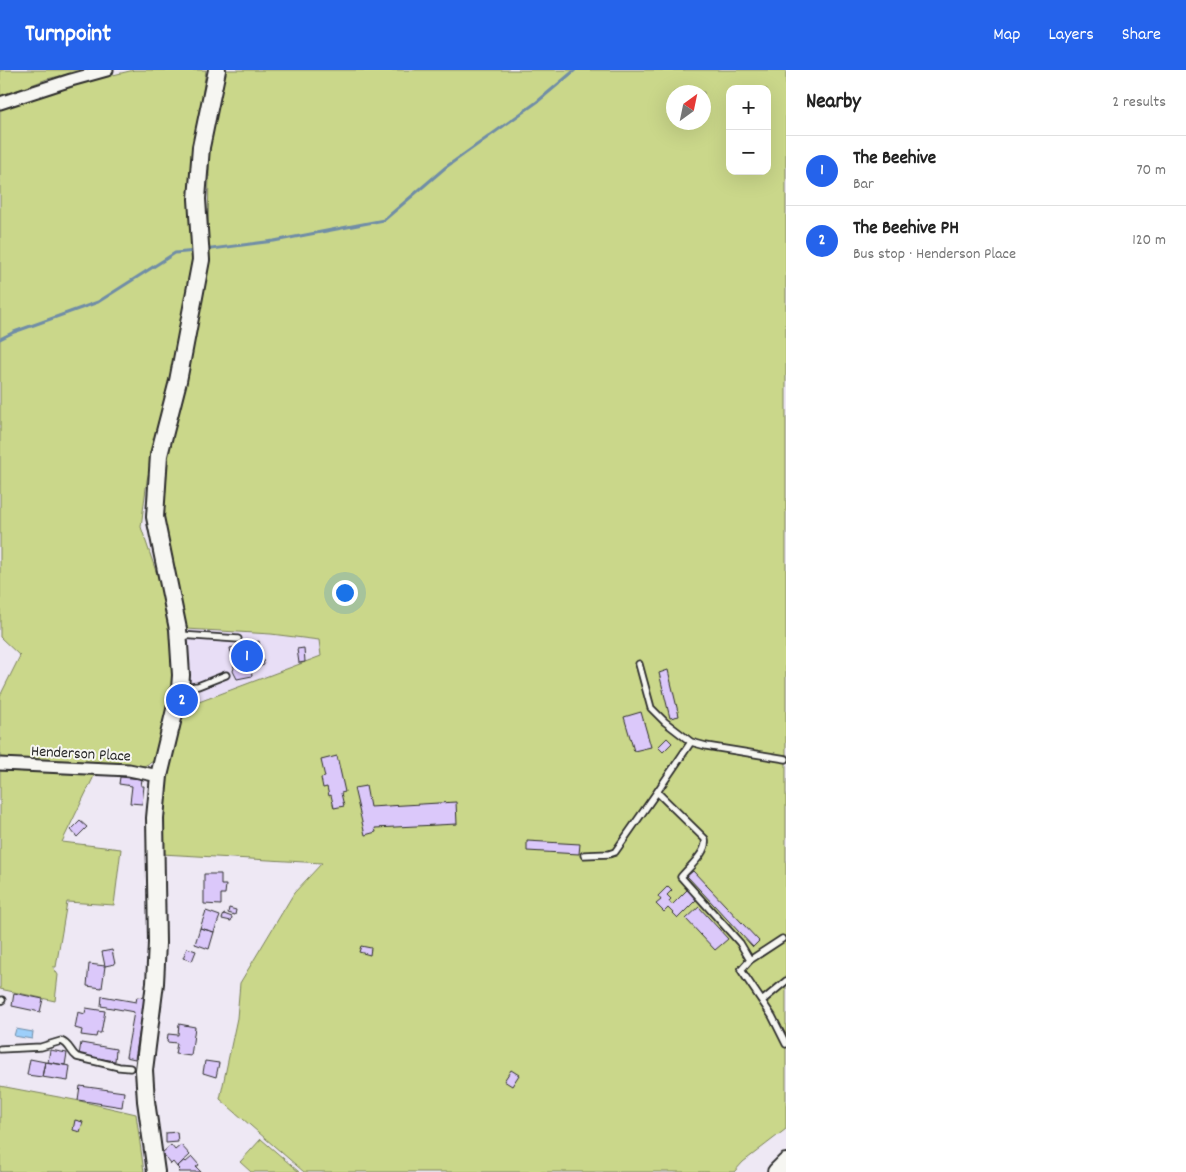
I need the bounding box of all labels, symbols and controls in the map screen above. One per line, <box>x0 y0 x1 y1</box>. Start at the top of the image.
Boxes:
text: Turnpoint <box>25 18 111 52</box>
text: Map <box>993 23 1020 48</box>
text: Layers <box>1048 23 1094 48</box>
text: Share <box>1122 23 1161 48</box>
north arrow <box>666 85 711 130</box>
map controls <box>726 85 771 175</box>
button: + <box>726 85 771 130</box>
text: Nearby <box>806 88 861 118</box>
text: 2 results <box>1112 91 1166 114</box>
button: − <box>726 130 771 175</box>
text: The Beehive <box>853 146 936 173</box>
text: 1 <box>820 159 824 182</box>
text: 70 m <box>1136 159 1166 182</box>
text: Bar <box>853 173 874 196</box>
text: The Beehive PH <box>853 216 959 243</box>
text: 2 <box>819 229 826 252</box>
text: 120 m <box>1132 229 1166 252</box>
text: Bus stop · Henderson Place <box>853 243 1016 266</box>
your location <box>332 580 358 606</box>
pin: 1 <box>231 637 263 675</box>
pin: 2 <box>166 681 198 719</box>
street label: Henderson Place <box>30 740 131 769</box>

